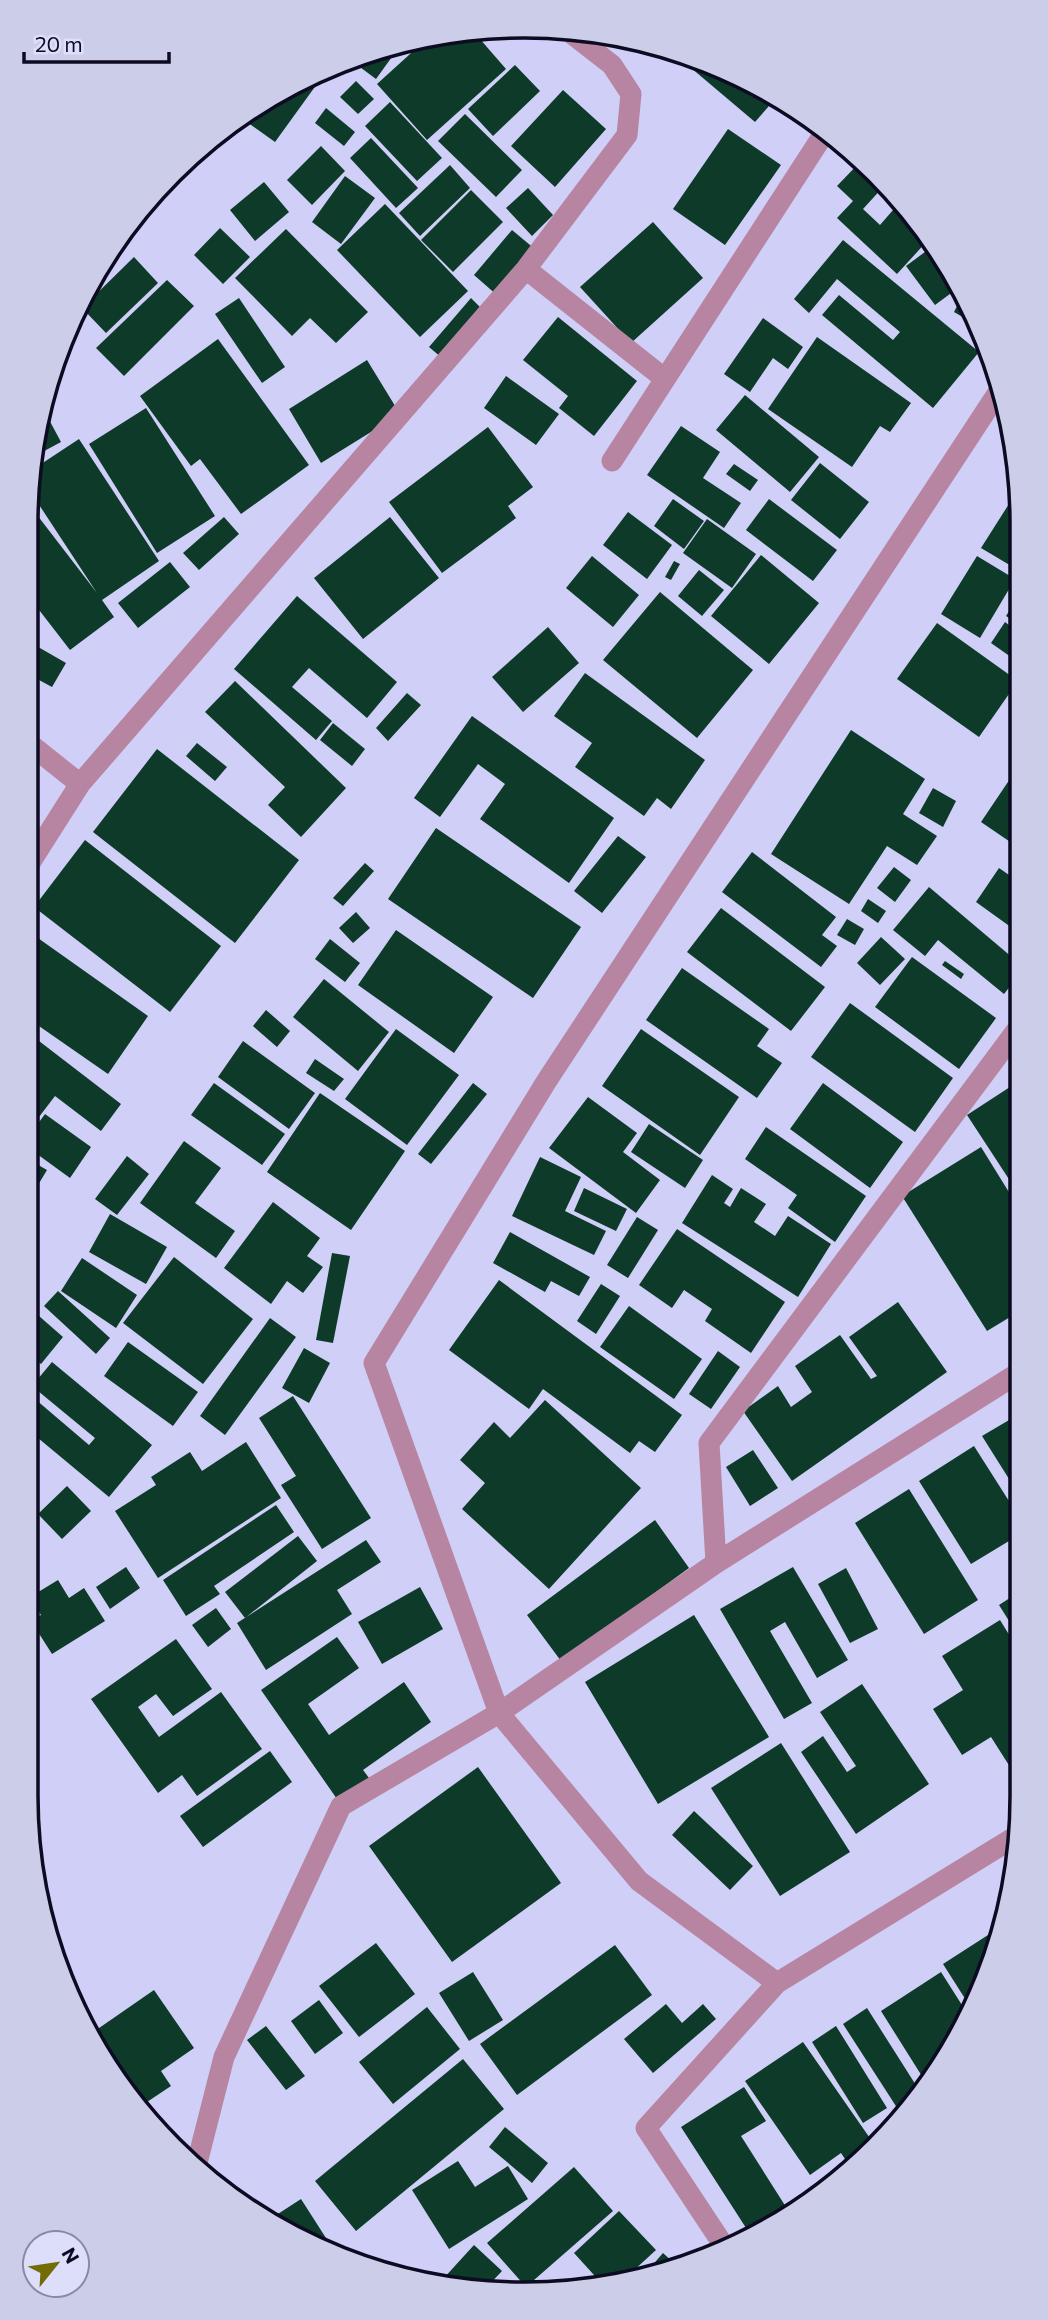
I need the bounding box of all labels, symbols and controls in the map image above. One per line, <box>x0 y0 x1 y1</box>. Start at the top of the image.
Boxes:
scale bar <box>24 21 170 65</box>
text: 20 m <box>35 31 83 56</box>
north arrow <box>21 2229 91 2299</box>
text: N <box>58 2243 85 2267</box>

